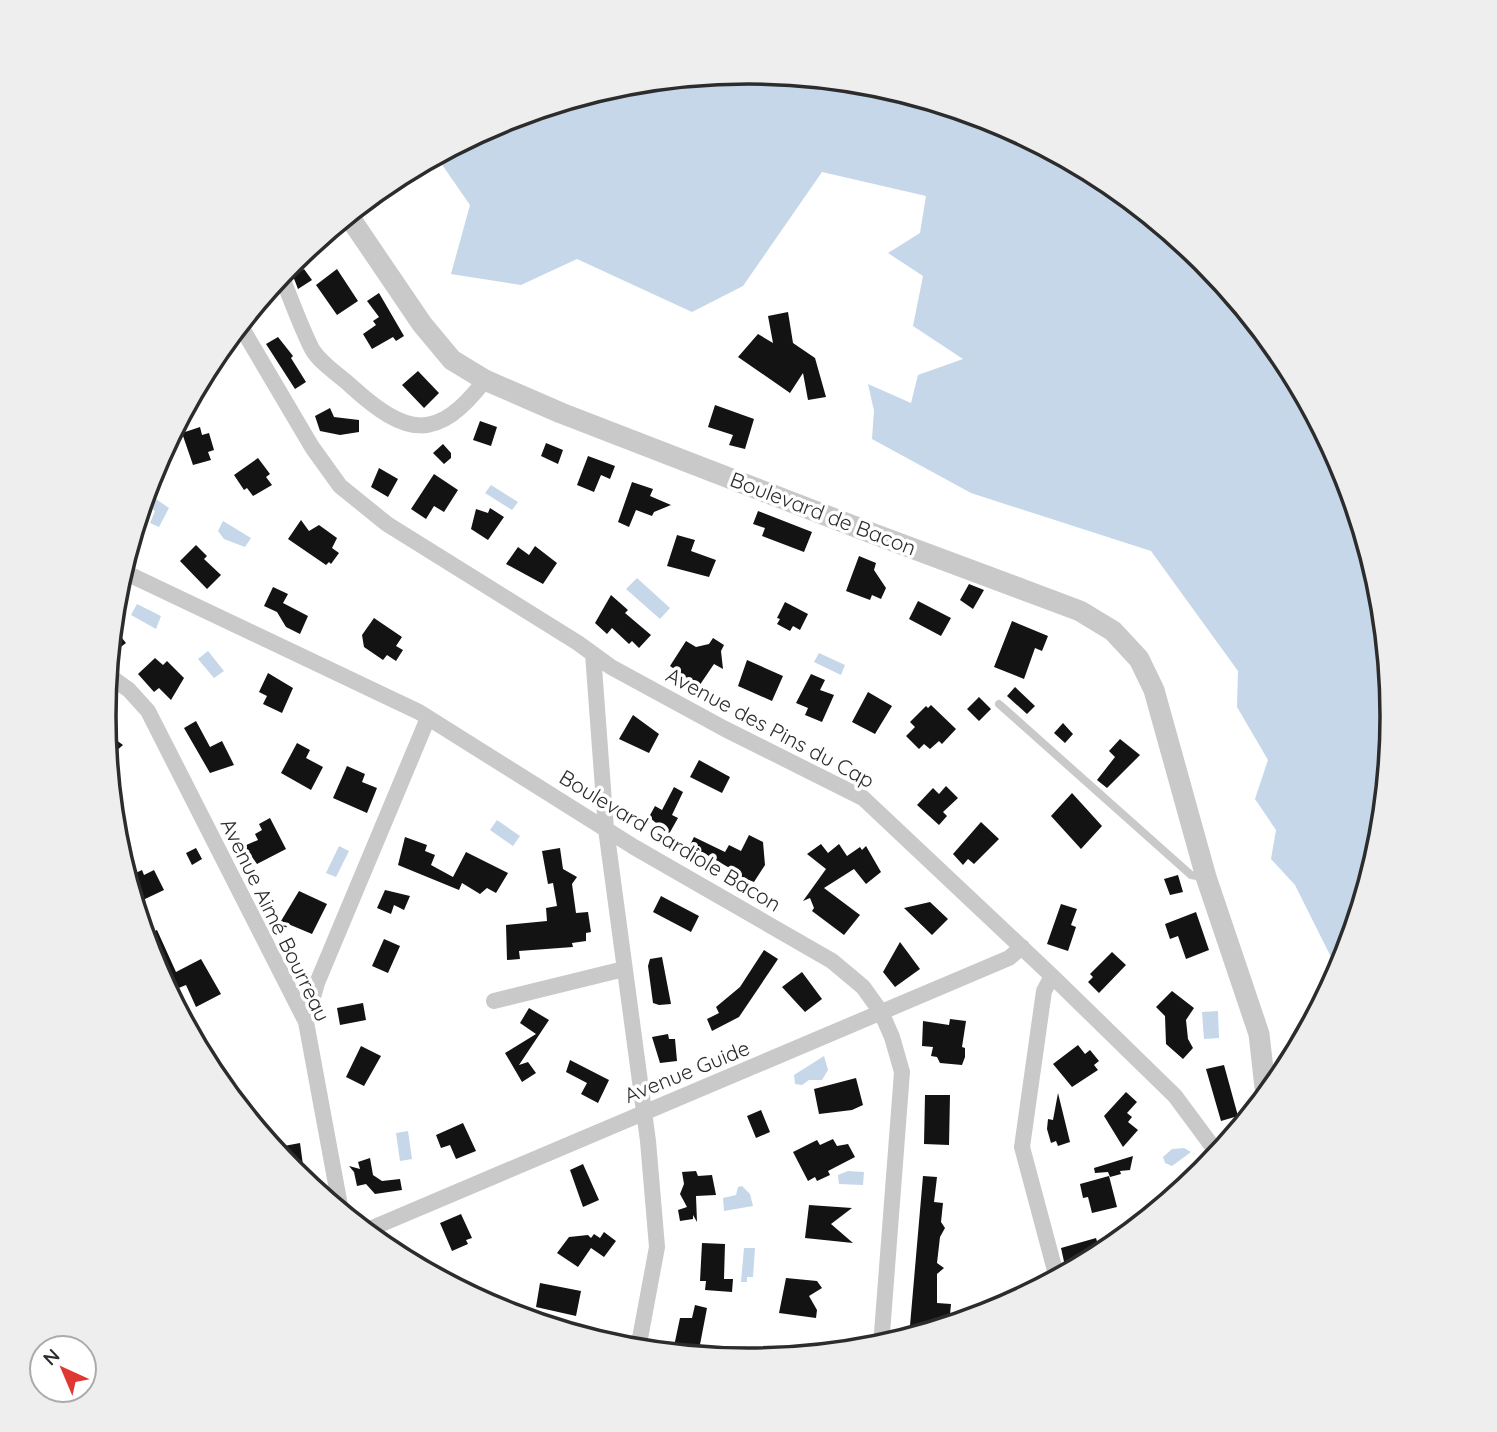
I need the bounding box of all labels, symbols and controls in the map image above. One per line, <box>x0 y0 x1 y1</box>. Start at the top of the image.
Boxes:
street label: Boulevard de Bacon <box>727 466 920 560</box>
street label: Avenue des Pins du Cap <box>662 661 879 793</box>
street label: Boulevard Gardiole Bacon <box>555 764 786 917</box>
street label: Avenue Aimé Bourreau <box>215 814 336 1025</box>
street label: Avenue Guide <box>620 1034 753 1108</box>
north arrow <box>28 1334 98 1404</box>
text: N <box>38 1343 65 1370</box>

